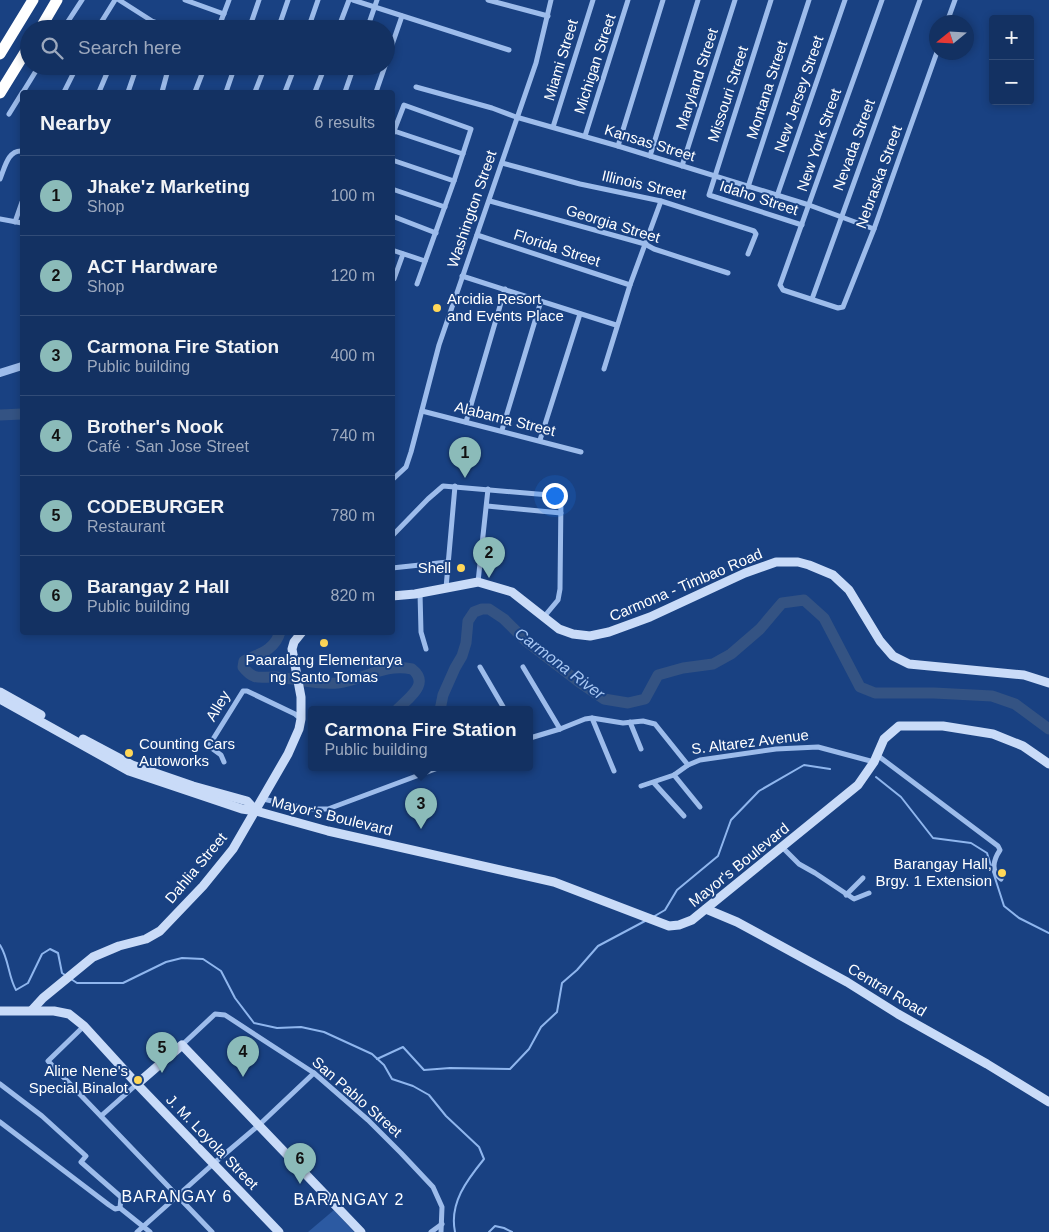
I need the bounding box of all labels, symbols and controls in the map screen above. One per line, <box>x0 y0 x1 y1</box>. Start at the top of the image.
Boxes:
street label: Michigan Street <box>570 11 619 116</box>
north arrow <box>929 15 974 60</box>
map controls <box>989 15 1034 105</box>
button: + <box>989 15 1034 60</box>
street label: Miami Street <box>540 16 581 103</box>
search box <box>20 20 395 75</box>
street label: Maryland Street <box>672 25 721 132</box>
street label: New Jersey Street <box>771 32 827 155</box>
icon: search <box>38 34 66 62</box>
text: Search here <box>78 37 182 58</box>
street label: Montana Street <box>743 38 791 141</box>
street label: Missouri Street <box>704 43 751 144</box>
button: − <box>989 60 1034 105</box>
street label: New York Street <box>793 85 844 193</box>
street label: Nevada Street <box>829 96 878 193</box>
text: Nearby <box>40 111 111 134</box>
text: 6 results <box>315 114 375 131</box>
street label: Kansas Street <box>603 121 698 165</box>
street label: Nebraska Street <box>852 122 905 231</box>
street label: Washington Street <box>443 147 500 270</box>
street label: Illinois Street <box>600 167 689 203</box>
text: Jhake'z Marketing <box>87 176 250 197</box>
street label: Idaho Street <box>718 177 801 218</box>
text: 1 <box>52 187 60 204</box>
text: 100 m <box>331 187 375 204</box>
text: Shop <box>87 198 124 215</box>
street label: Georgia Street <box>564 201 663 246</box>
street label: Florida Street <box>512 226 603 270</box>
text: ACT Hardware <box>87 256 218 277</box>
text: 2 <box>52 267 60 284</box>
text: 120 m <box>331 267 375 284</box>
text: Shop <box>87 278 124 295</box>
place label: Arcidia Resort and Events Place <box>447 290 564 324</box>
marker: Arcidia Resort and Events Place <box>431 302 443 314</box>
text: Carmona Fire Station <box>87 336 279 357</box>
text: 3 <box>52 347 60 364</box>
text: 400 m <box>331 347 375 364</box>
text: Public building <box>87 358 190 375</box>
street label: Alabama Street <box>453 398 558 439</box>
text: Brother's Nook <box>87 416 223 437</box>
text: 4 <box>52 427 60 444</box>
text: 740 m <box>331 427 375 444</box>
pin: 1 <box>449 437 481 478</box>
text: Café · San Jose Street <box>87 438 249 455</box>
your location <box>542 483 568 509</box>
text: CODEBURGER <box>87 496 224 517</box>
text: 5 <box>52 507 60 524</box>
text: 780 m <box>331 507 375 524</box>
text: Restaurant <box>87 518 165 535</box>
pin: 2 <box>473 537 505 578</box>
street label: Carmona - Timbao Road <box>607 545 765 624</box>
place label: Shell <box>418 559 451 576</box>
marker: Shell <box>455 562 467 574</box>
text: Barangay 2 Hall <box>87 576 230 597</box>
text: 6 <box>52 587 60 604</box>
text: 820 m <box>331 587 375 604</box>
text: Public building <box>87 598 190 615</box>
water label: Carmona River <box>512 624 608 703</box>
marker: Paaralang Elementarya ng Santo Tomas <box>318 637 330 649</box>
place label: Paaralang Elementarya ng Santo Tomas <box>246 651 403 685</box>
street label: Alley <box>202 687 233 724</box>
popup <box>308 706 533 771</box>
text: Carmona Fire Station <box>324 719 517 740</box>
street label: S. Altarez Avenue <box>690 726 810 757</box>
place label: Counting Cars Autoworks <box>139 735 235 769</box>
text: Public building <box>324 741 428 758</box>
marker: Counting Cars Autoworks <box>123 747 135 759</box>
pin: 3 <box>405 788 437 829</box>
street label: Mayor's Boulevard <box>270 792 394 839</box>
street label: Mayor's Boulevard <box>685 819 792 910</box>
street label: Dahlia Street <box>161 828 231 906</box>
place label: Barangay Hall, Brgy. 1 Extension <box>876 855 992 889</box>
marker: Barangay Hall, Brgy. 1 Extension <box>996 867 1008 879</box>
street label: Central Road <box>845 960 930 1020</box>
pin: 5 <box>146 1032 178 1073</box>
pin: 4 <box>227 1036 259 1077</box>
street label: San Pablo Street <box>309 1053 406 1141</box>
place label: Aline Nene's Special Binalot <box>29 1062 129 1096</box>
marker: Aline Nene's Special Binalot <box>132 1074 144 1086</box>
street label: J. M. Loyola Street <box>163 1091 262 1193</box>
pin: 6 <box>284 1143 316 1184</box>
district label: BARANGAY 6 <box>122 1188 232 1205</box>
district label: BARANGAY 2 <box>294 1191 404 1208</box>

